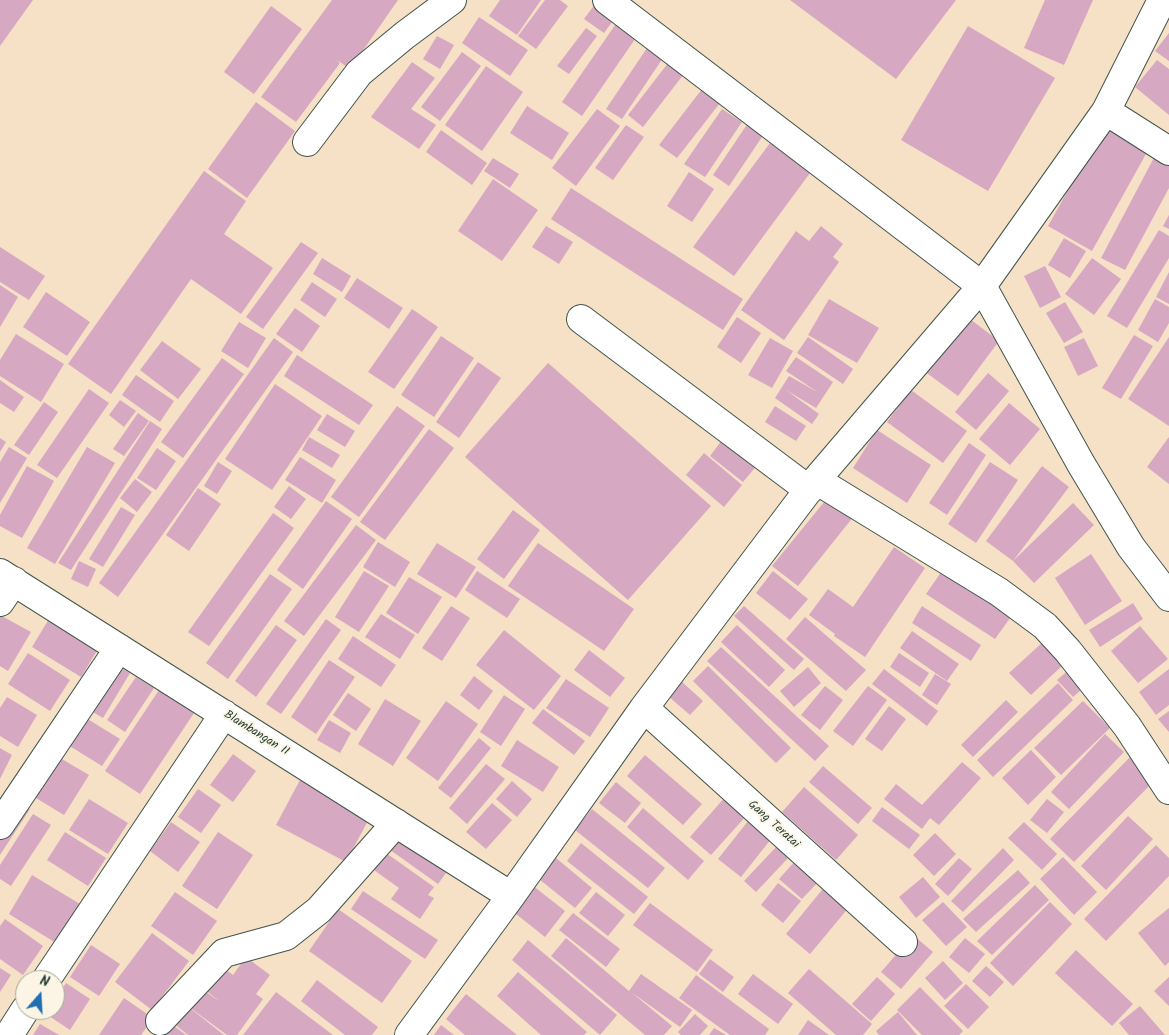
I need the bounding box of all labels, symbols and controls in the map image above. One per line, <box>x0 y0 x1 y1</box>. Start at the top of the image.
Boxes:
street label: Blambangan II <box>221 708 291 760</box>
street label: Gang Teratai <box>744 798 802 852</box>
north arrow <box>15 970 65 1020</box>
text: N <box>37 970 52 994</box>

